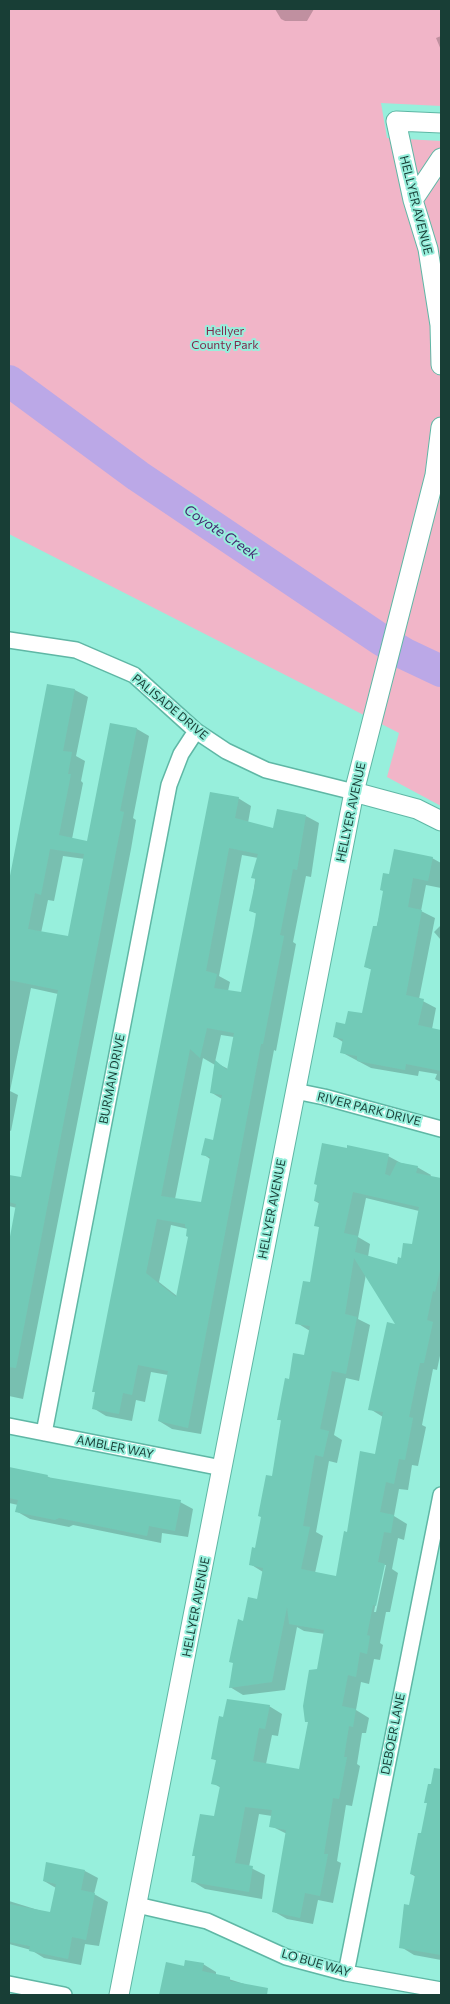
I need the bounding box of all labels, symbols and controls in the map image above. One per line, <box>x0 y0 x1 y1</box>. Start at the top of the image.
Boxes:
street label: HELLYER AVENUE <box>397 154 435 256</box>
park label: Hellyer County Park <box>191 324 259 352</box>
water label: Coyote Creek <box>181 501 261 563</box>
street label: PALISADE DRIVE <box>129 671 211 743</box>
street label: HELLYER AVENUE <box>333 761 369 863</box>
street label: BURMAN DRIVE <box>96 1033 128 1125</box>
street label: RIVER PARK DRIVE <box>316 1089 422 1129</box>
street label: HELLYER AVENUE <box>255 1158 289 1260</box>
street label: AMBLER WAY <box>75 1432 155 1462</box>
street label: HELLYER AVENUE <box>179 1556 213 1658</box>
street label: DEBOER LANE <box>378 1692 408 1776</box>
street label: LO BUE WAY <box>280 1946 352 1980</box>

